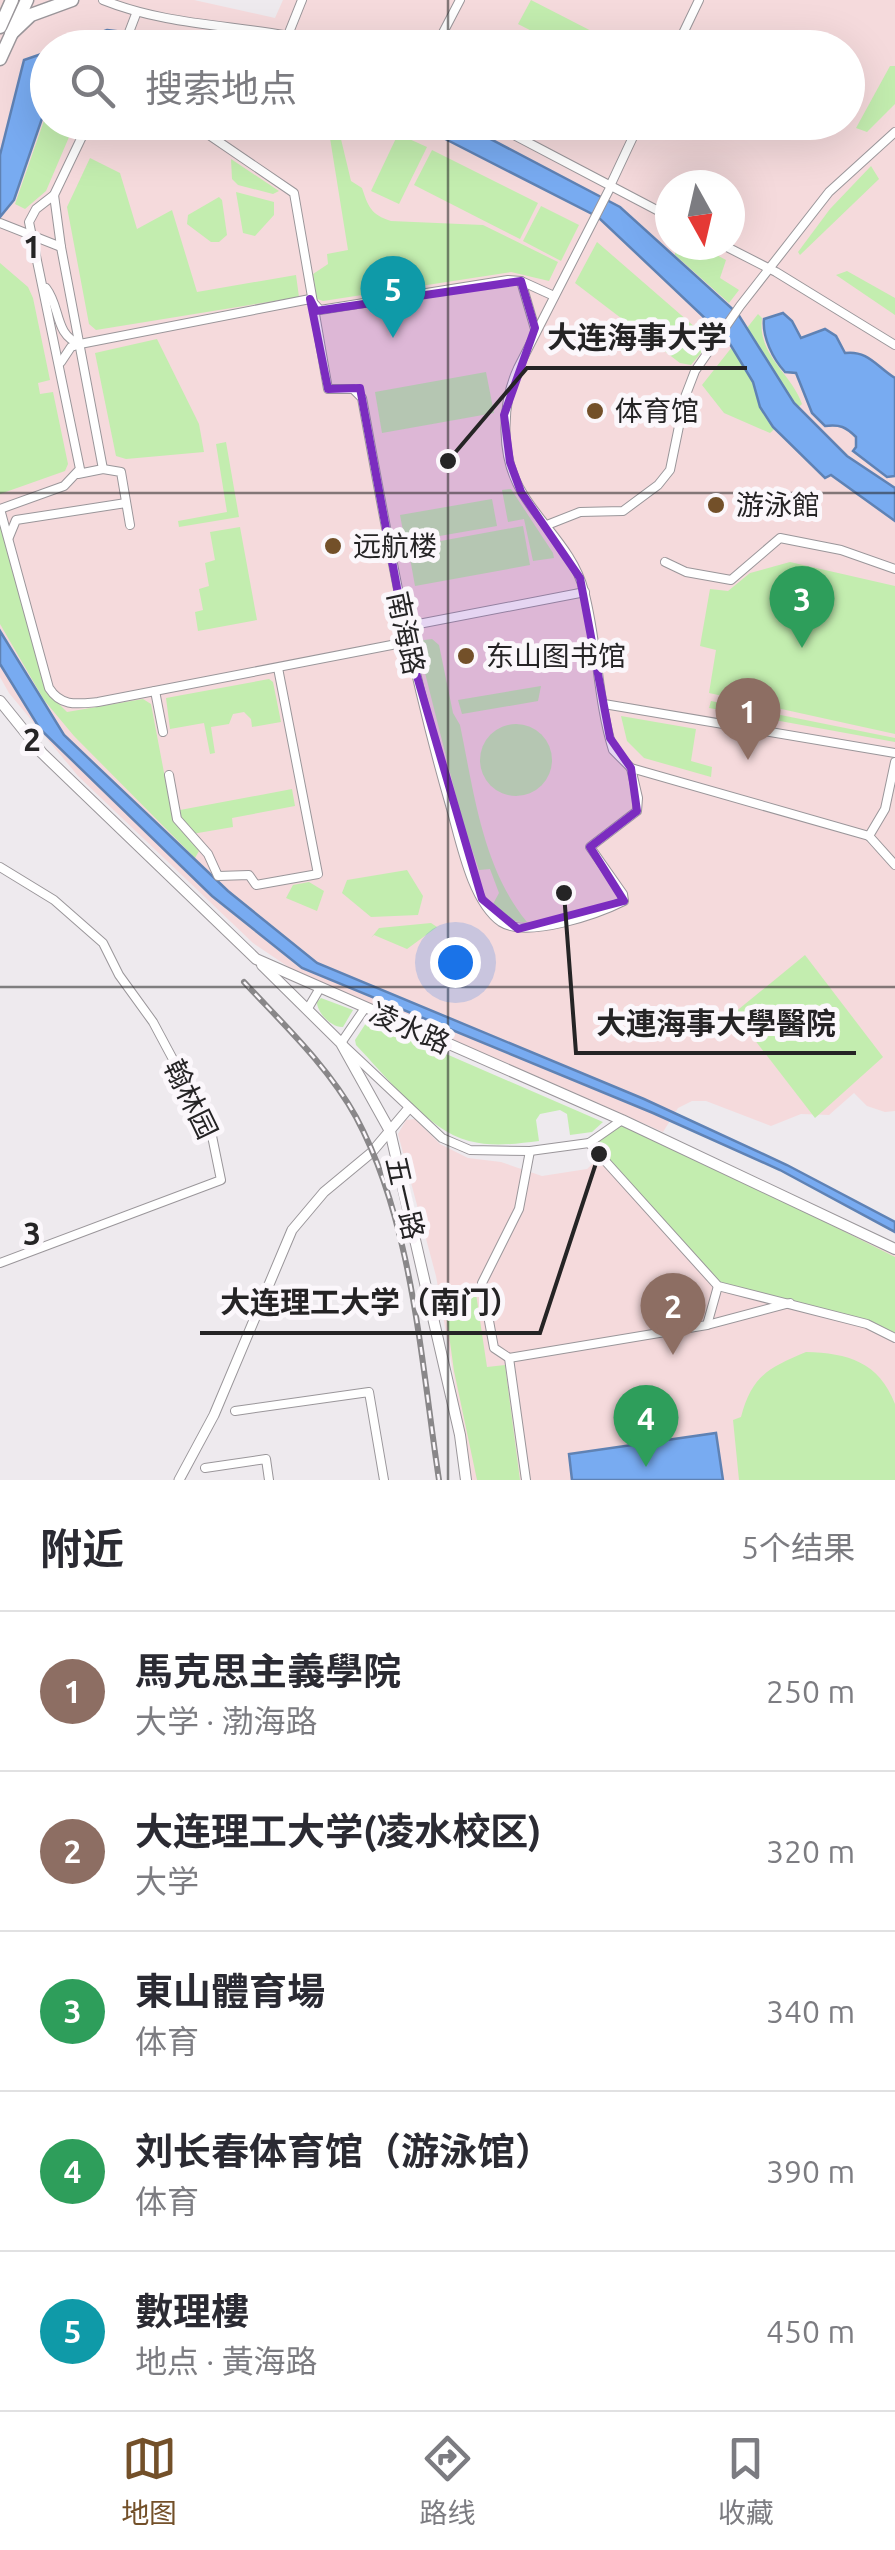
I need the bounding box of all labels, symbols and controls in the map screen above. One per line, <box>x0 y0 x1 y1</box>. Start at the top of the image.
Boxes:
search box <box>30 30 865 140</box>
icon: search <box>65 58 120 113</box>
text: 搜索地点 <box>145 67 297 109</box>
north arrow <box>655 170 745 260</box>
text: 1 <box>23 228 41 264</box>
pin: 5 <box>360 255 426 338</box>
callout: 大连海事大学 <box>527 308 747 368</box>
text: 大连海事大学 <box>547 320 727 354</box>
place label: 体育馆 <box>615 395 699 426</box>
marker: 体育馆 <box>584 400 606 422</box>
place label: 游泳館 <box>736 489 820 520</box>
marker: 游泳館 <box>705 494 727 516</box>
place label: 远航楼 <box>353 530 437 561</box>
marker: 远航楼 <box>322 535 344 557</box>
pin: 3 <box>770 566 834 648</box>
street label: 南海路 <box>383 589 430 677</box>
place label: 东山图书馆 <box>486 640 626 671</box>
marker: 东山图书馆 <box>455 645 477 667</box>
pin: 1 <box>716 678 780 760</box>
text: 2 <box>23 721 41 757</box>
your location <box>430 937 481 988</box>
callout: 大連海事大學醫院 <box>576 993 856 1053</box>
street label: 凌水路 <box>366 996 455 1059</box>
text: 大連海事大學醫院 <box>596 1006 836 1040</box>
street label: 翰林园 <box>159 1054 224 1143</box>
street label: 五一路 <box>381 1153 430 1242</box>
text: 3 <box>23 1215 41 1251</box>
pin: 2 <box>640 1272 706 1355</box>
callout: 大连理工大学（南门） <box>200 1273 540 1333</box>
text: 大连理工大学（南门） <box>220 1285 520 1319</box>
pin: 4 <box>614 1384 678 1467</box>
text: 附近 <box>40 1525 124 1572</box>
text: 5个结果 <box>741 1529 855 1565</box>
text: 馬克思主義學院 <box>135 1650 401 1692</box>
text: 1 <box>63 1673 82 1709</box>
text: 250 m <box>766 1673 855 1709</box>
text: 大学 · 渤海路 <box>135 1703 318 1739</box>
text: 大连理工大学(凌水校区) <box>135 1810 541 1852</box>
text: 2 <box>63 1833 82 1869</box>
text: 320 m <box>766 1833 855 1869</box>
text: 大学 <box>135 1863 199 1899</box>
text: 東山體育場 <box>135 1970 325 2012</box>
text: 3 <box>63 1993 82 2029</box>
text: 340 m <box>766 1993 855 2029</box>
text: 体育 <box>135 2023 199 2059</box>
text: 刘长春体育馆（游泳馆） <box>135 2130 553 2172</box>
text: 4 <box>63 2153 82 2189</box>
text: 390 m <box>766 2153 855 2189</box>
text: 体育 <box>135 2183 199 2219</box>
text: 數理樓 <box>135 2290 249 2332</box>
text: 5 <box>63 2313 82 2349</box>
text: 450 m <box>766 2313 855 2349</box>
text: 地点 · 黃海路 <box>135 2343 318 2379</box>
tab: 地图 <box>121 2431 177 2531</box>
tab: 路线 <box>419 2431 476 2531</box>
tab: 收藏 <box>718 2431 774 2531</box>

